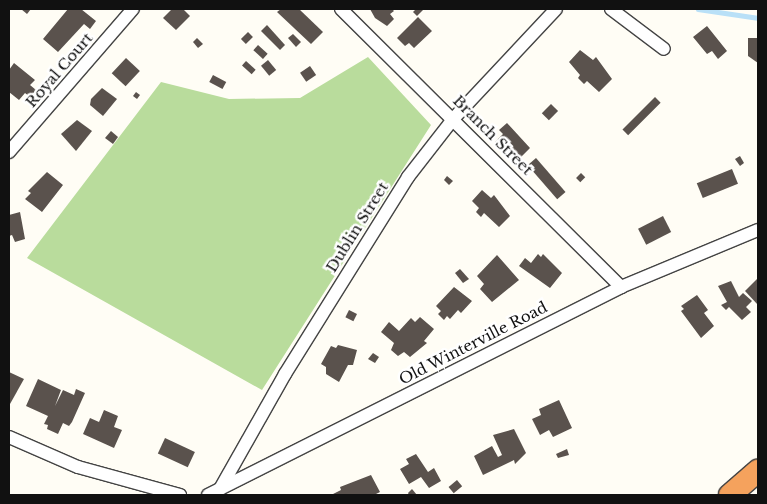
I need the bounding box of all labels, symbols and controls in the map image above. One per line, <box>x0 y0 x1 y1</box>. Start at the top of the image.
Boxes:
street label: Royal Court <box>22 29 96 111</box>
street label: Branch Street <box>449 91 537 179</box>
street label: Dublin Street <box>322 179 392 275</box>
street label: Old Winterville Road <box>396 298 550 388</box>

